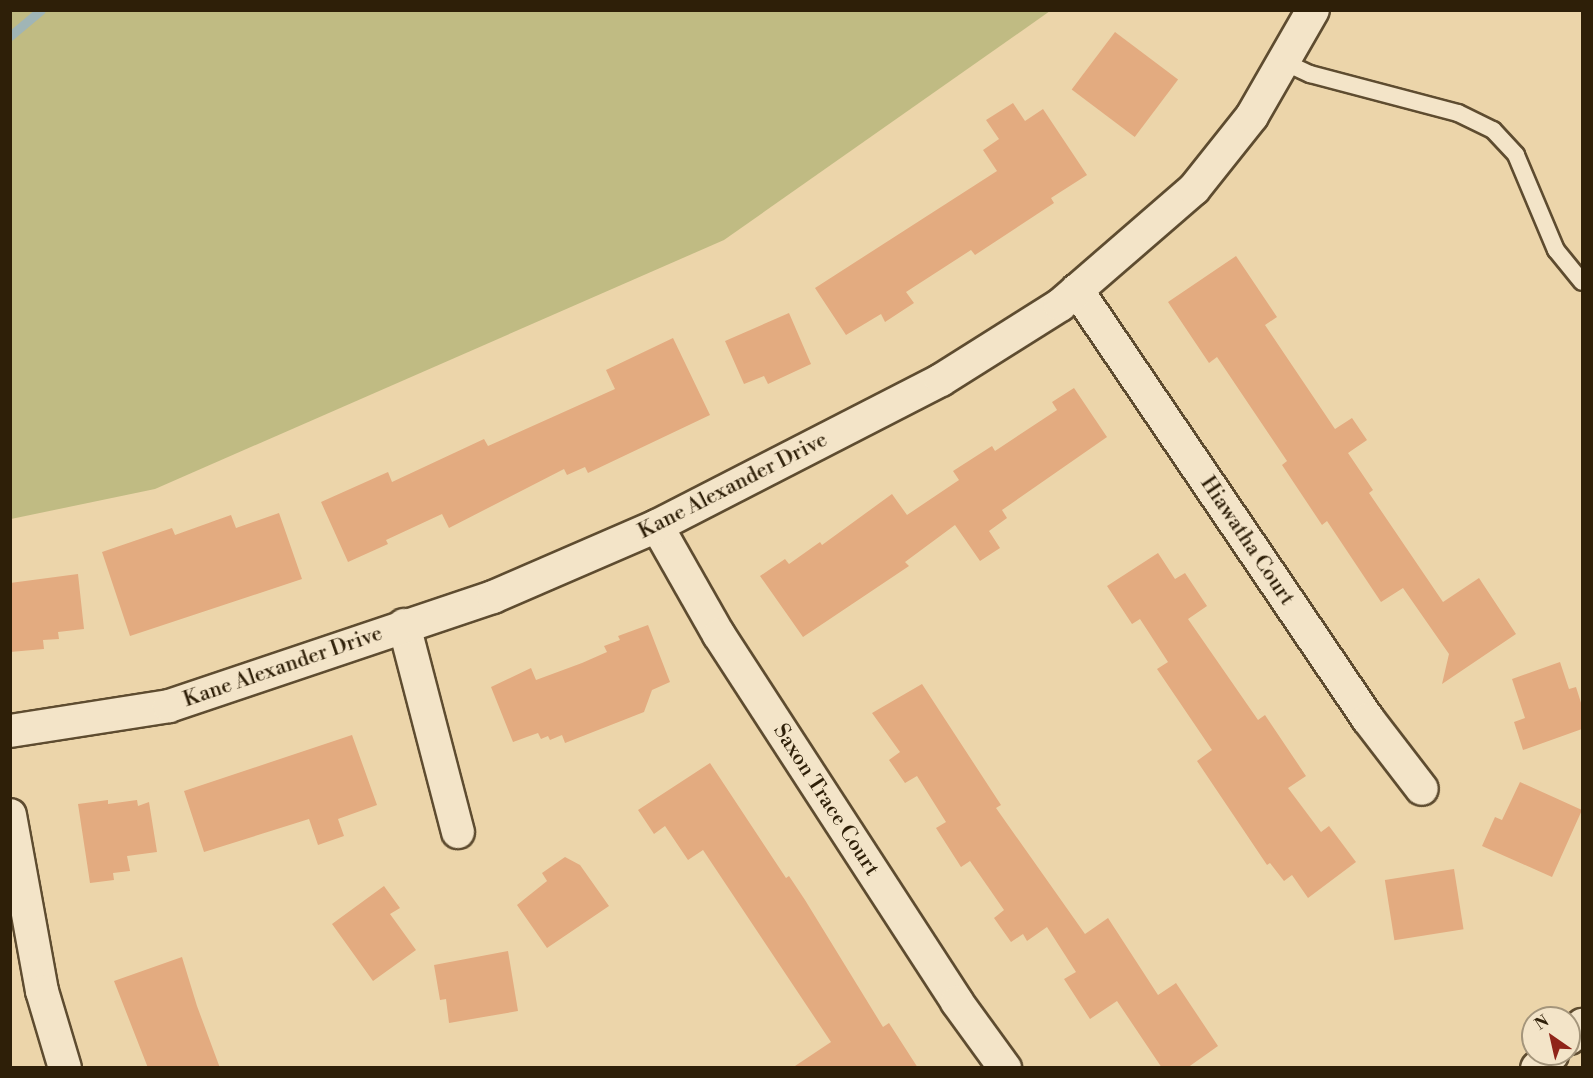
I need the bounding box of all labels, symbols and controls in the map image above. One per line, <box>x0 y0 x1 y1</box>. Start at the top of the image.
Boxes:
street label: Kane Alexander Drive <box>634 427 832 545</box>
street label: Hiawatha Court <box>1195 472 1299 610</box>
street label: Kane Alexander Drive <box>180 621 386 713</box>
street label: Saxon Trace Court <box>768 719 884 881</box>
north arrow <box>1521 1006 1581 1066</box>
text: N <box>1531 1011 1553 1035</box>

